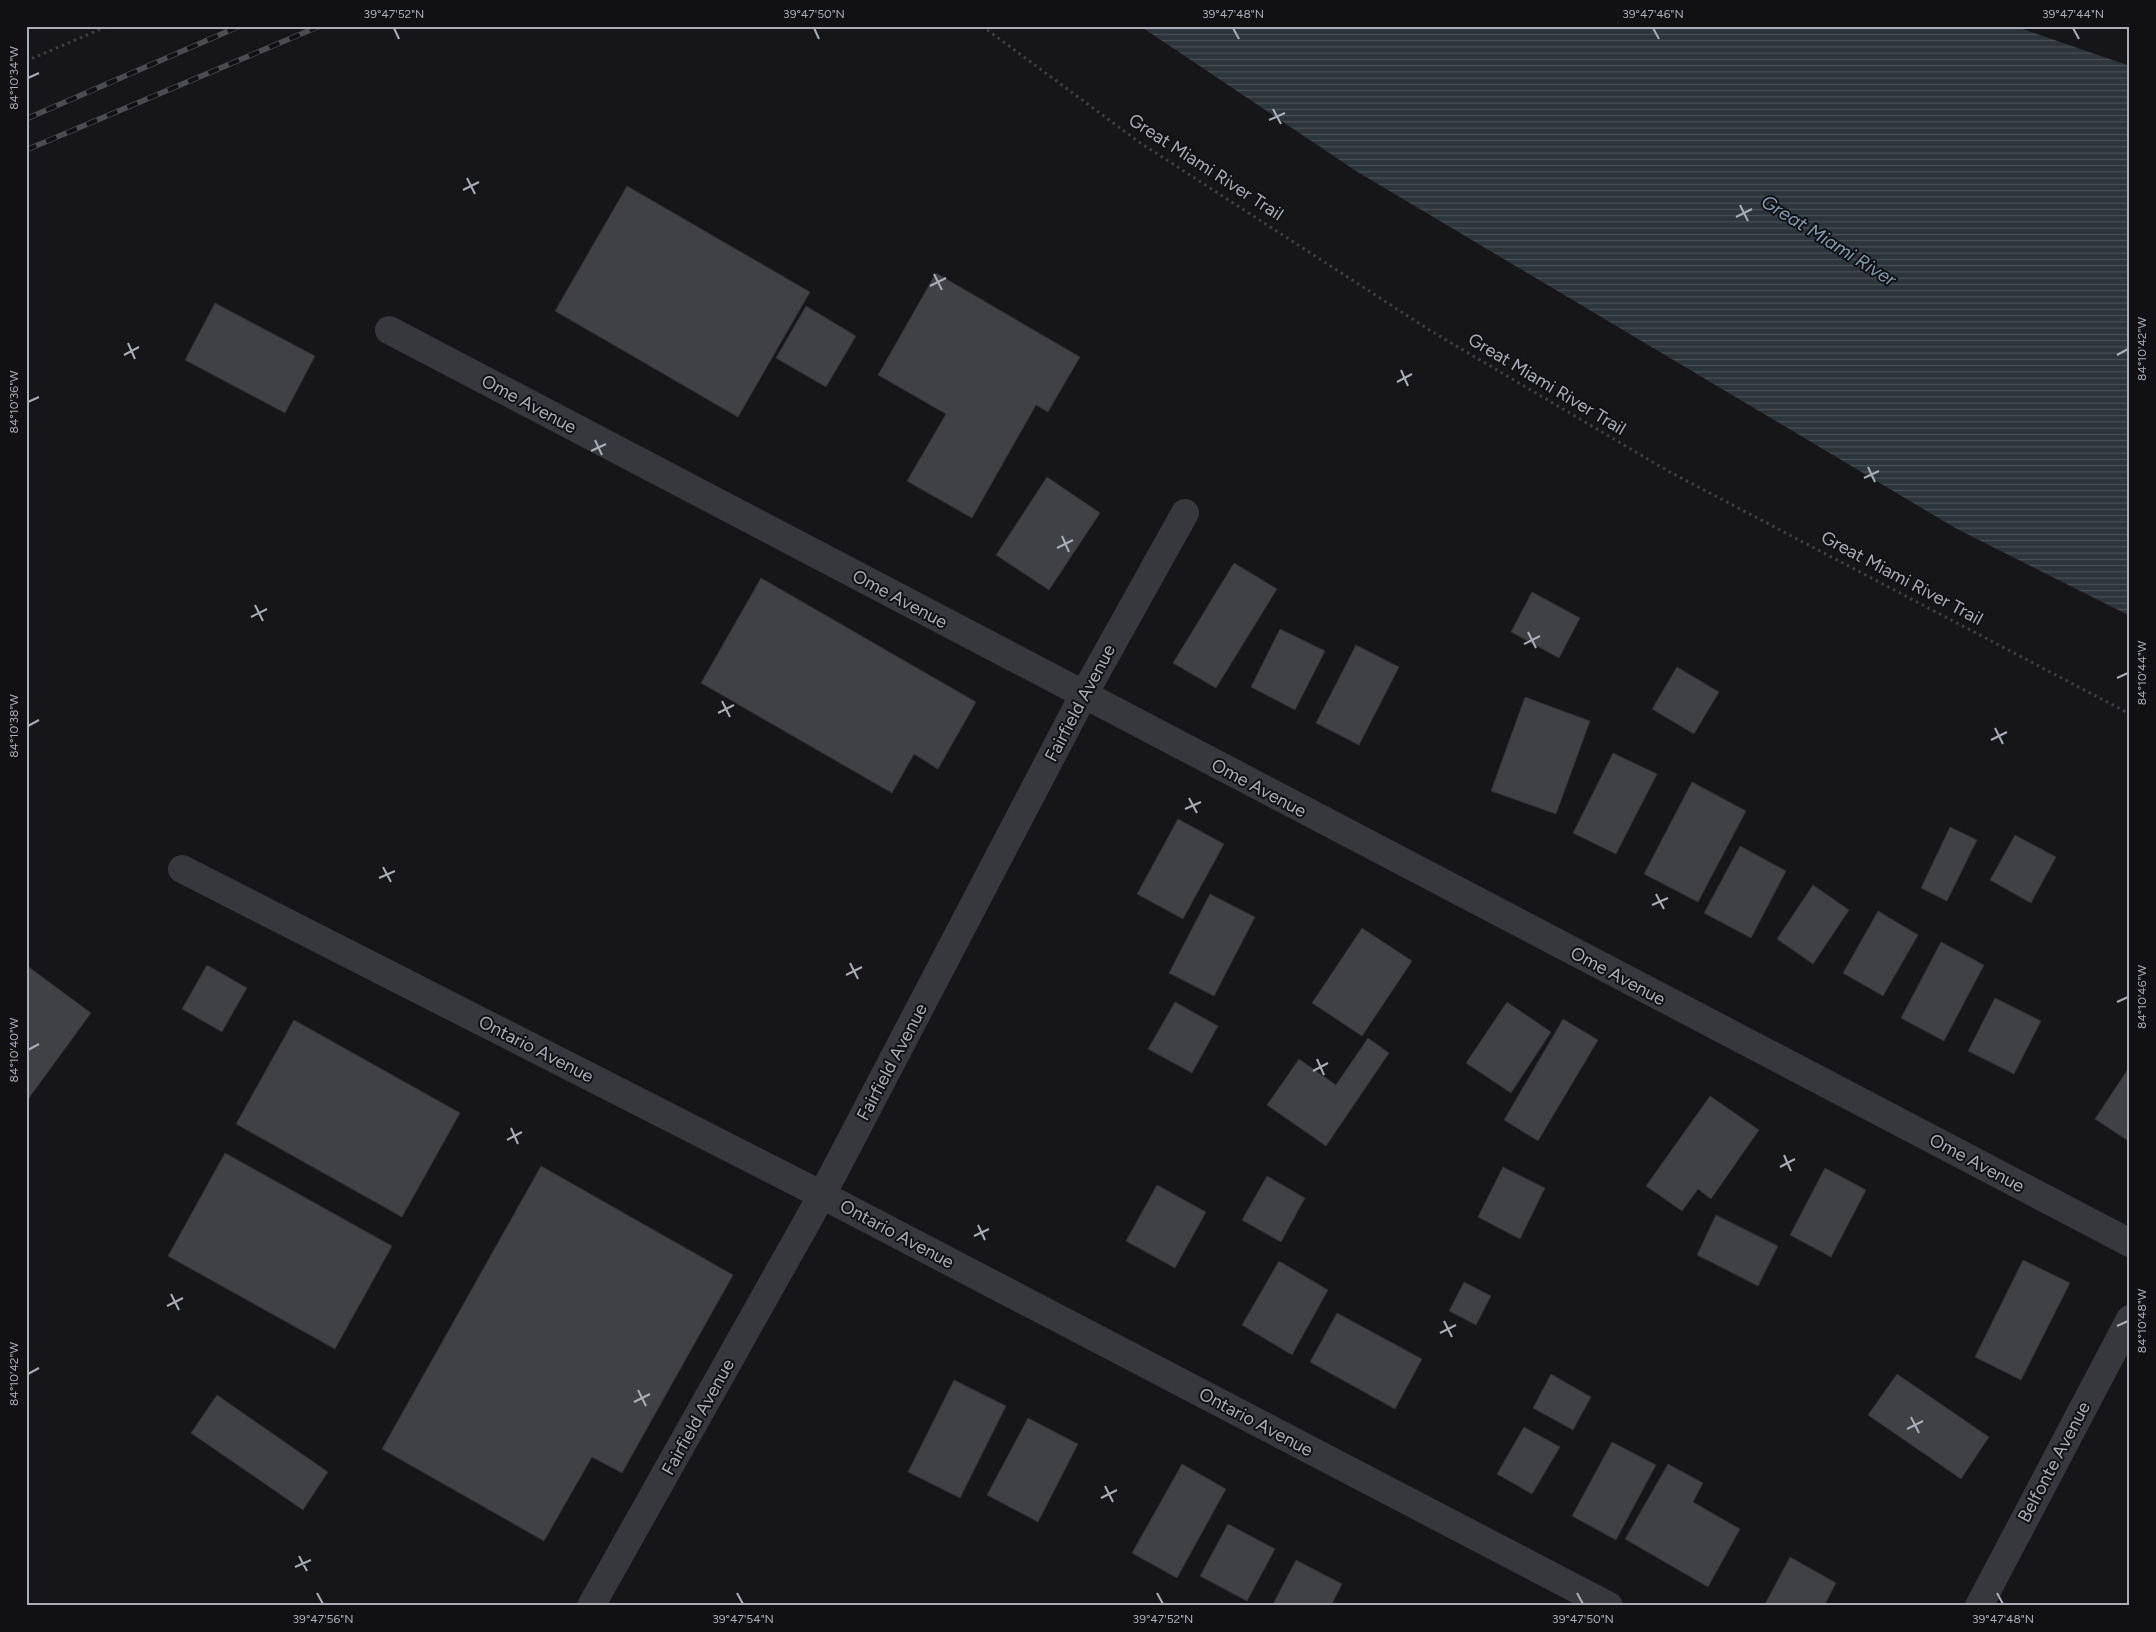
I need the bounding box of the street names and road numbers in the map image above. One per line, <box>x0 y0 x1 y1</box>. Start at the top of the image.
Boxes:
street label: Great Miami River Trail <box>1125 109 1287 225</box>
street label: Great Miami River Trail <box>1464 328 1630 440</box>
street label: Ome Avenue <box>478 370 580 438</box>
street label: Great Miami River Trail <box>1817 526 1987 630</box>
street label: Ome Avenue <box>849 565 951 633</box>
street label: Fairfield Avenue <box>1040 640 1120 765</box>
street label: Ome Avenue <box>1208 754 1310 822</box>
street label: Ome Avenue <box>1567 942 1669 1010</box>
street label: Fairfield Avenue <box>852 999 932 1124</box>
street label: Ontario Avenue <box>475 1011 597 1087</box>
street label: Ome Avenue <box>1926 1129 2028 1197</box>
street label: Ontario Avenue <box>836 1195 958 1273</box>
street label: Fairfield Avenue <box>657 1355 739 1479</box>
street label: Ontario Avenue <box>1195 1383 1317 1461</box>
street label: Belfonte Avenue <box>2013 1398 2095 1526</box>

